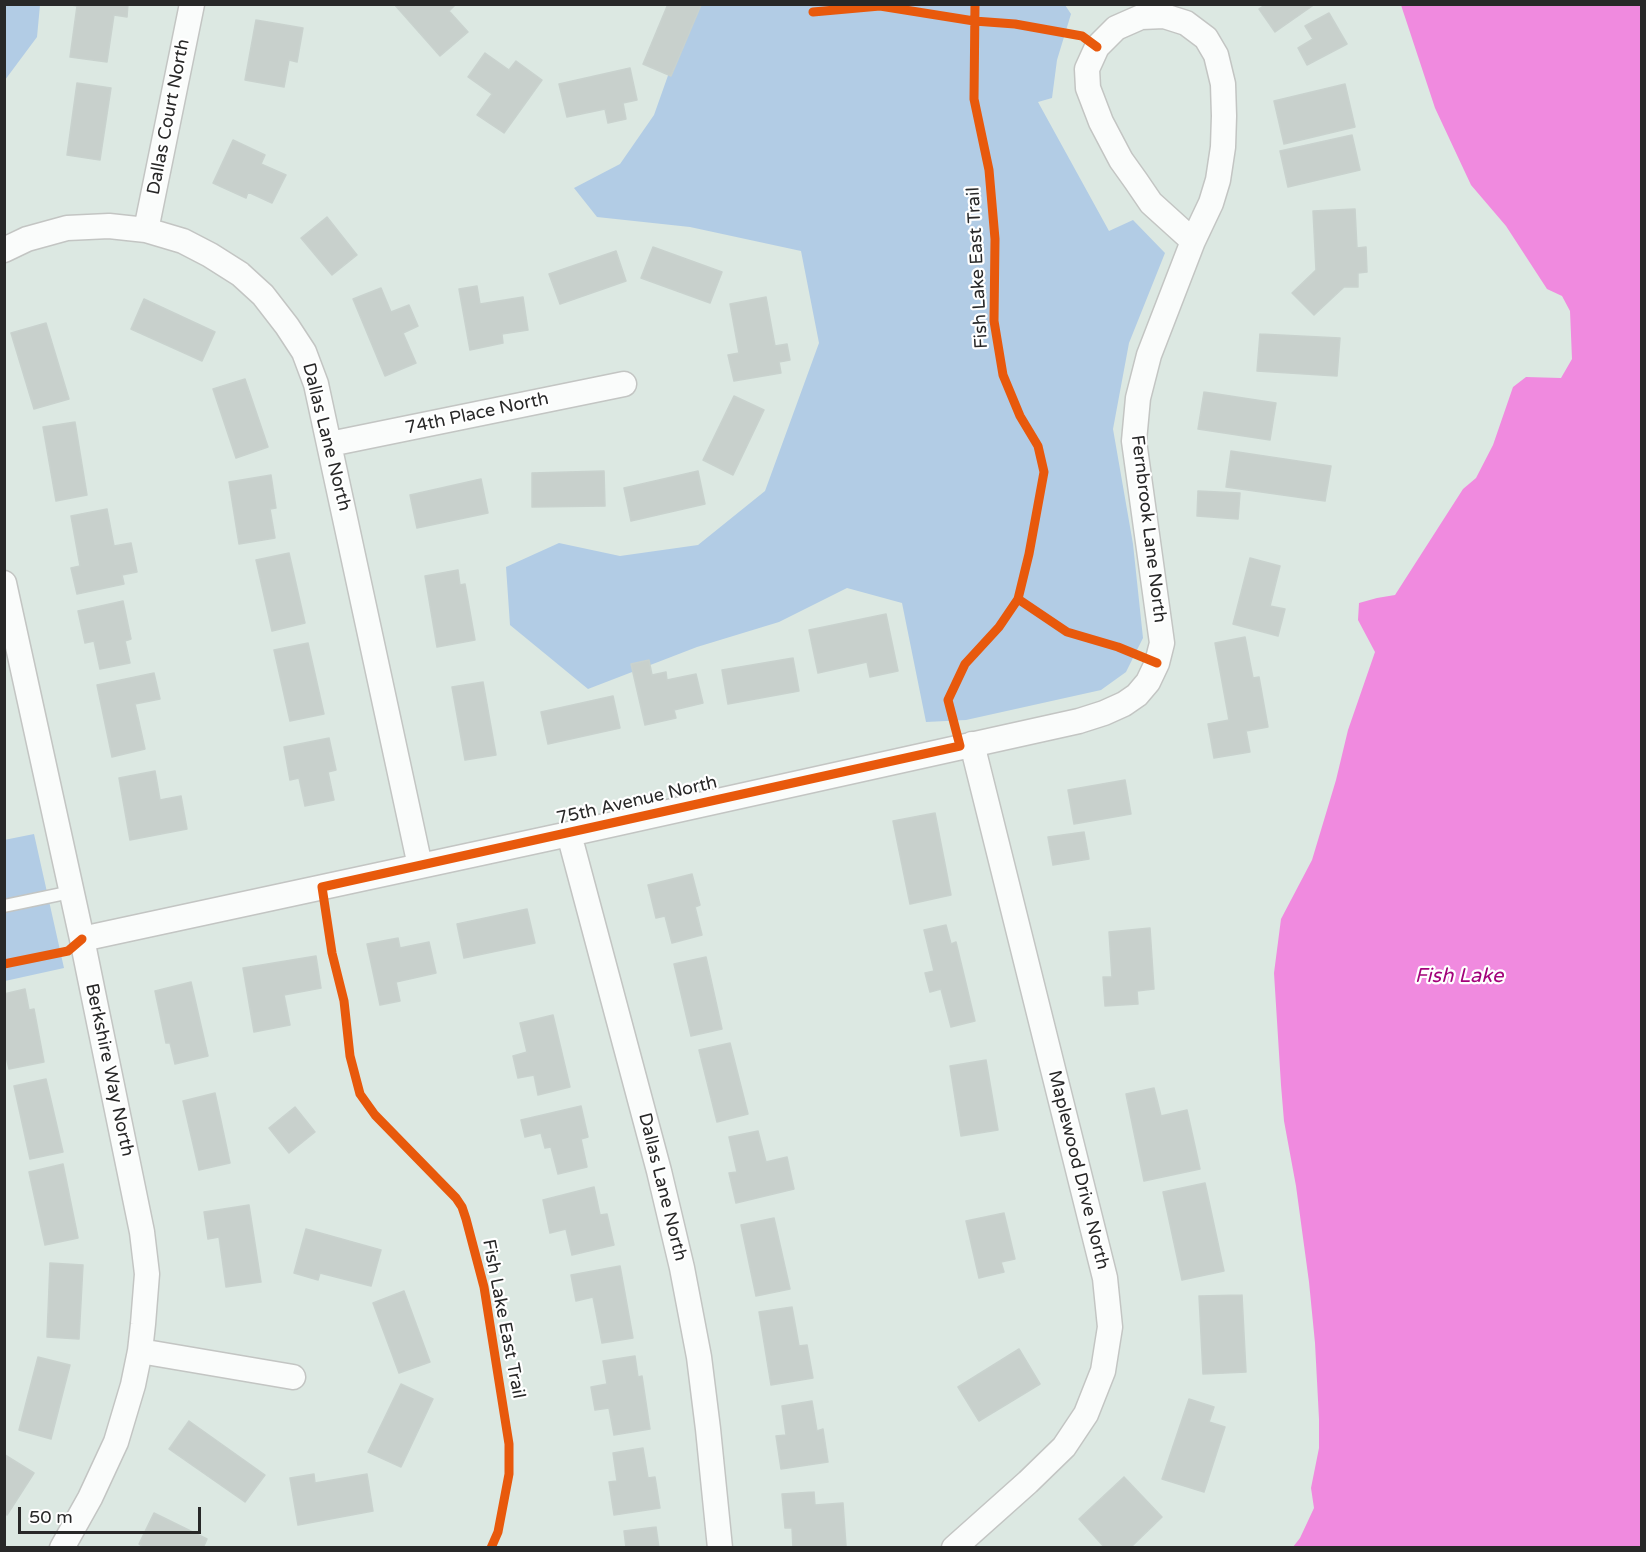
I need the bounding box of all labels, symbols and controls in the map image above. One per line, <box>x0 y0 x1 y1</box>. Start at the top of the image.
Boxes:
street label: Dallas Court North <box>143 37 195 197</box>
street label: Fish Lake East Trail <box>963 187 993 349</box>
street label: Dallas Lane North <box>297 361 355 513</box>
street label: 74th Place North <box>403 388 551 440</box>
street label: Fernbrook Lane North <box>1126 434 1170 624</box>
street label: 75th Avenue North <box>555 772 719 830</box>
water label: Fish Lake <box>1415 965 1503 989</box>
street label: Berkshire Way North <box>80 981 138 1159</box>
street label: Maplewood Drive North <box>1043 1068 1113 1272</box>
street label: Dallas Lane North <box>633 1111 691 1263</box>
street label: Fish Lake East Trail <box>477 1237 529 1401</box>
scale bar <box>21 1495 204 1533</box>
text: 50 m <box>29 1506 73 1528</box>

